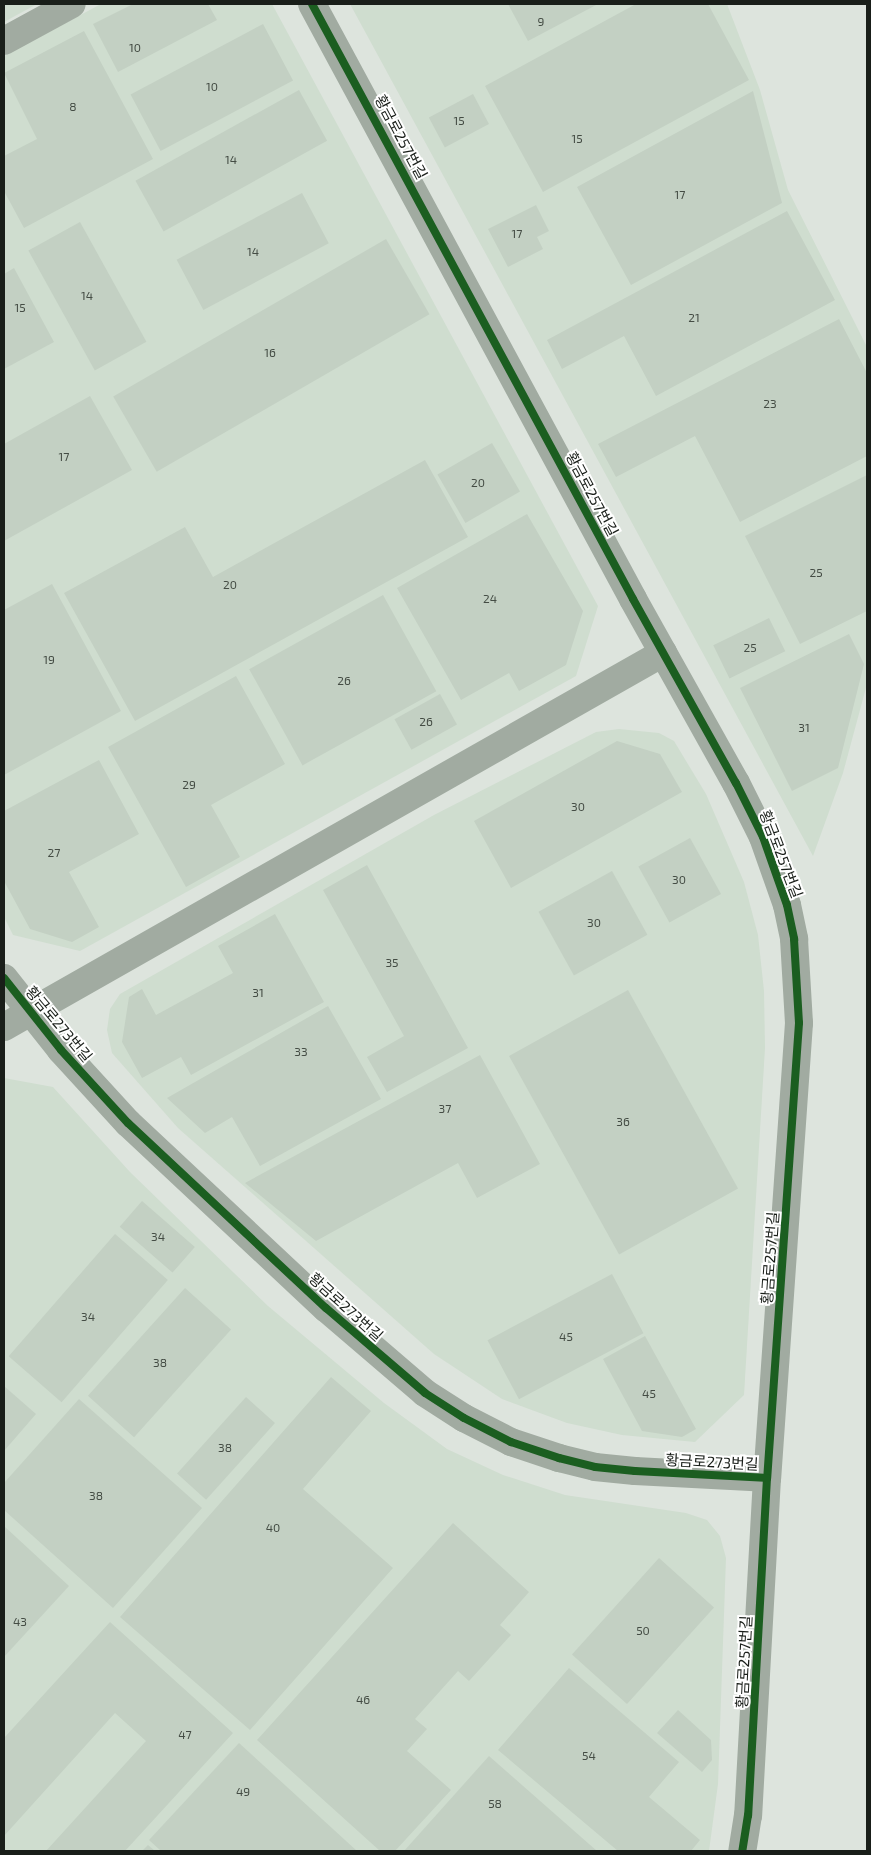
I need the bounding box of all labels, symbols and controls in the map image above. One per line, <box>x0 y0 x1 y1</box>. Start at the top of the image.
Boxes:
house number: 9 <box>538 15 544 29</box>
house number: 10 <box>129 41 141 55</box>
house number: 10 <box>206 80 218 94</box>
street label: 황금로257번길 <box>371 92 431 182</box>
house number: 8 <box>69 100 77 114</box>
house number: 15 <box>453 114 465 128</box>
house number: 15 <box>571 132 583 146</box>
house number: 14 <box>225 153 237 167</box>
house number: 17 <box>675 188 685 202</box>
house number: 17 <box>512 227 522 241</box>
house number: 14 <box>247 245 259 259</box>
house number: 14 <box>81 289 93 303</box>
house number: 15 <box>14 301 26 315</box>
house number: 21 <box>688 311 700 325</box>
house number: 16 <box>264 346 276 360</box>
house number: 23 <box>763 397 777 411</box>
street label: 황금로257번길 <box>562 449 622 539</box>
house number: 17 <box>59 450 69 464</box>
house number: 20 <box>471 476 485 490</box>
house number: 25 <box>809 566 823 580</box>
house number: 20 <box>223 578 237 592</box>
house number: 24 <box>483 592 497 606</box>
house number: 25 <box>743 641 757 655</box>
house number: 19 <box>43 653 55 667</box>
house number: 26 <box>337 674 351 688</box>
house number: 26 <box>419 715 433 729</box>
house number: 31 <box>798 721 810 735</box>
house number: 29 <box>182 778 196 792</box>
house number: 30 <box>571 800 585 814</box>
street label: 황금로257번길 <box>756 807 806 901</box>
house number: 27 <box>48 846 60 860</box>
house number: 30 <box>672 873 686 887</box>
house number: 30 <box>587 916 601 930</box>
house number: 35 <box>385 956 399 970</box>
street label: 황금로273번길 <box>22 982 96 1066</box>
house number: 31 <box>252 986 264 1000</box>
house number: 33 <box>294 1045 308 1059</box>
house number: 37 <box>439 1102 451 1116</box>
house number: 36 <box>616 1115 630 1129</box>
street label: 황금로257번길 <box>758 1211 782 1305</box>
house number: 34 <box>151 1230 165 1244</box>
street label: 황금로273번길 <box>305 1269 387 1345</box>
house number: 34 <box>81 1310 95 1324</box>
house number: 45 <box>559 1330 573 1344</box>
house number: 38 <box>153 1356 167 1370</box>
house number: 45 <box>642 1387 656 1401</box>
house number: 38 <box>218 1441 232 1455</box>
street label: 황금로273번길 <box>665 1451 759 1473</box>
house number: 38 <box>89 1489 103 1503</box>
house number: 40 <box>266 1521 280 1535</box>
house number: 43 <box>13 1615 27 1629</box>
street label: 황금로257번길 <box>733 1615 755 1709</box>
house number: 50 <box>636 1624 650 1638</box>
house number: 46 <box>356 1693 370 1707</box>
house number: 47 <box>178 1728 192 1742</box>
house number: 54 <box>582 1749 596 1763</box>
house number: 49 <box>236 1785 250 1799</box>
house number: 58 <box>488 1797 502 1811</box>

